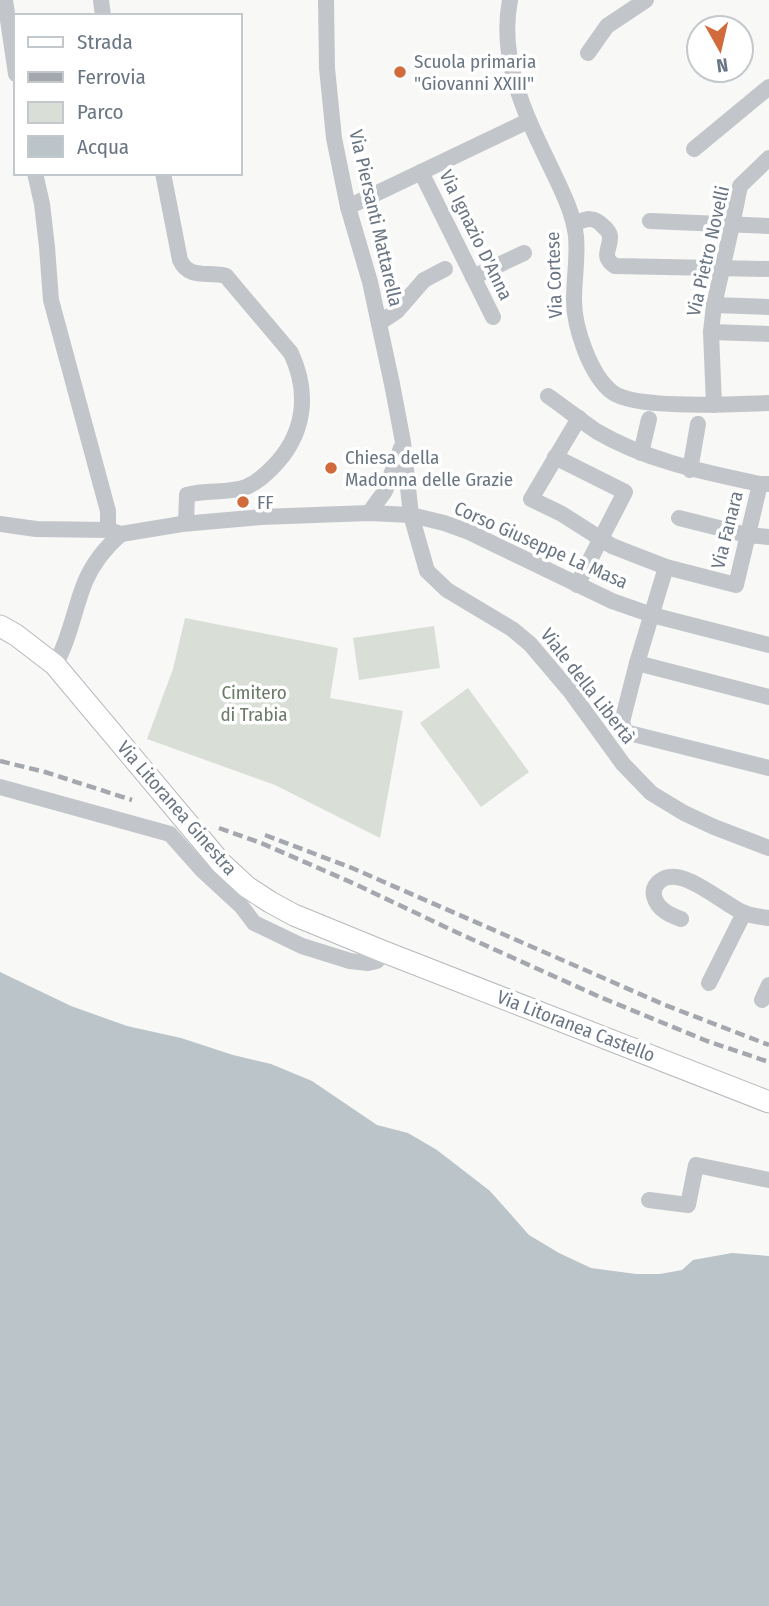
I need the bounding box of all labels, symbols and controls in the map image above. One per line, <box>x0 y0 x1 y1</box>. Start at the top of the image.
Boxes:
legend <box>14 14 242 175</box>
north arrow <box>685 14 755 84</box>
text: Strada <box>77 29 133 55</box>
place label: Scuola primaria "Giovanni XXIII" <box>414 50 536 95</box>
text: N <box>715 53 730 78</box>
text: Ferrovia <box>77 64 146 90</box>
marker: Scuola primaria "Giovanni XXIII" <box>392 64 408 80</box>
text: Parco <box>77 99 124 125</box>
street label: Via Piersanti Mattarella <box>344 127 408 309</box>
text: Acqua <box>77 134 129 160</box>
street label: Via Ignazio D'Anna <box>435 166 517 304</box>
street label: Via Pietro Novelli <box>682 184 734 318</box>
street label: Via Cortese <box>541 231 567 319</box>
place label: Chiesa della Madonna delle Grazie <box>345 446 513 491</box>
marker: Chiesa della Madonna delle Grazie <box>323 460 339 476</box>
street label: Via Fanara <box>706 489 748 571</box>
place label: FF <box>257 491 274 514</box>
marker: FF <box>235 494 251 510</box>
street label: Corso Giuseppe La Masa <box>451 496 631 594</box>
street label: Viale della Libertà <box>536 624 640 748</box>
park label: Cimitero di Trabia <box>220 681 288 726</box>
street label: Via Litoranea Ginestra <box>112 736 242 880</box>
street label: Via Litoranea Castello <box>494 985 658 1067</box>

